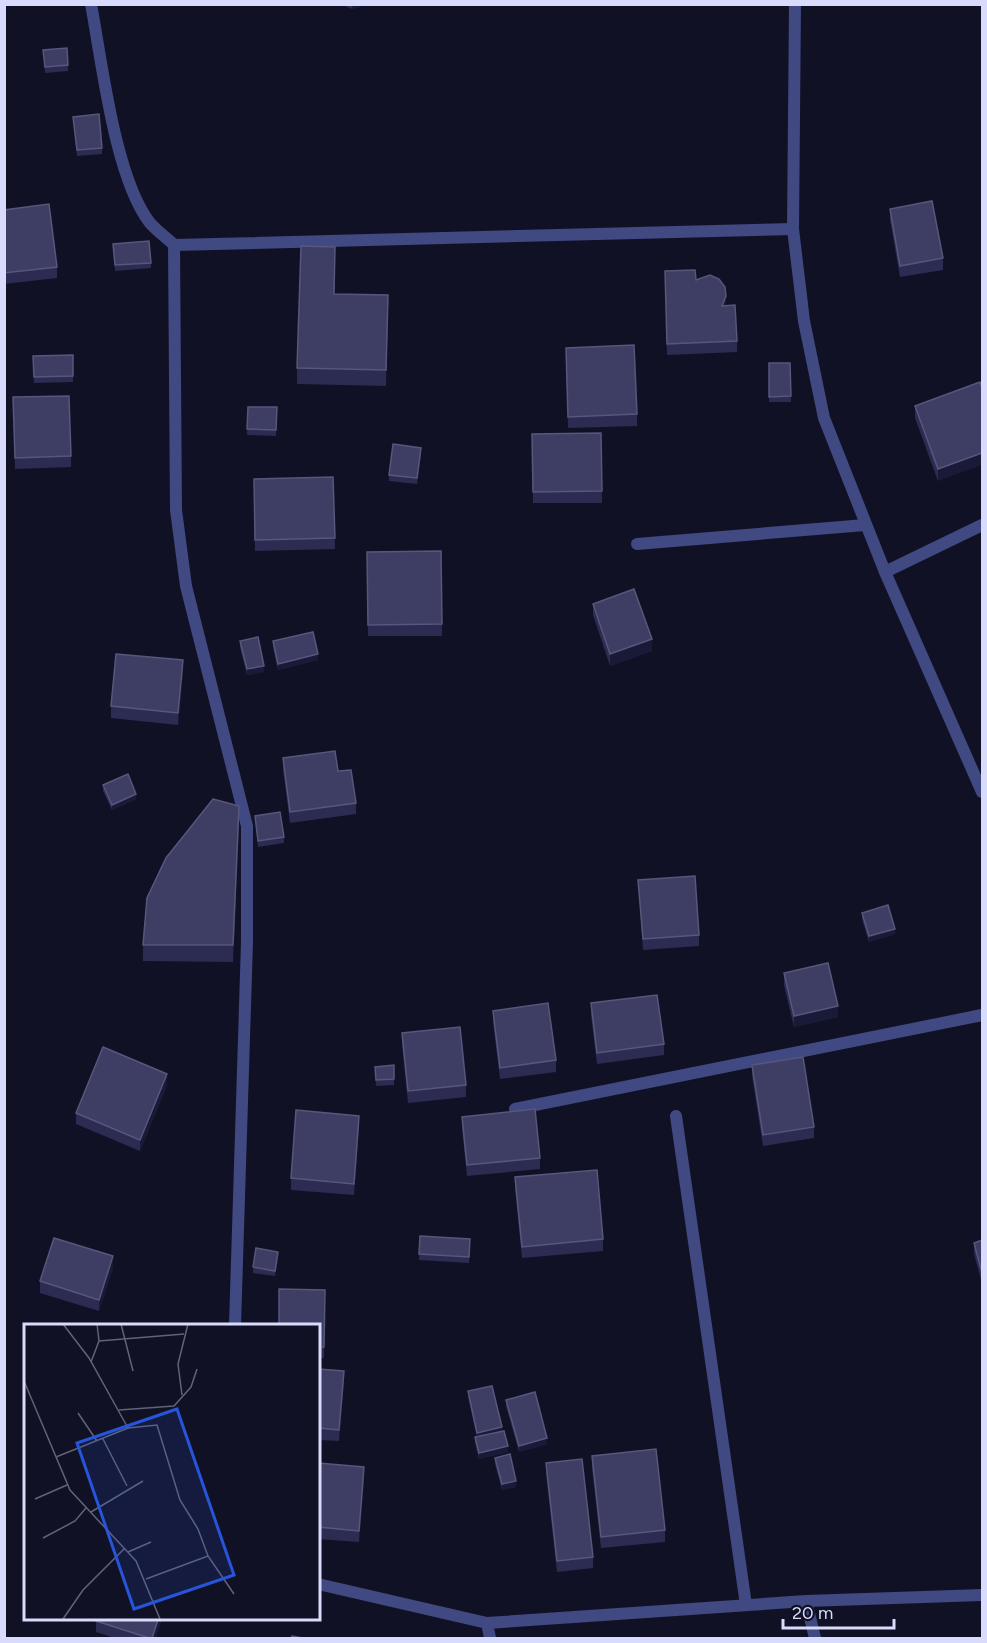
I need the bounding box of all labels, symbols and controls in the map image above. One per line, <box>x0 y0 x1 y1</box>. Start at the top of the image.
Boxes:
inset map <box>24 1324 320 1619</box>
scale bar <box>783 1592 894 1630</box>
text: 20 m <box>792 1602 833 1624</box>

